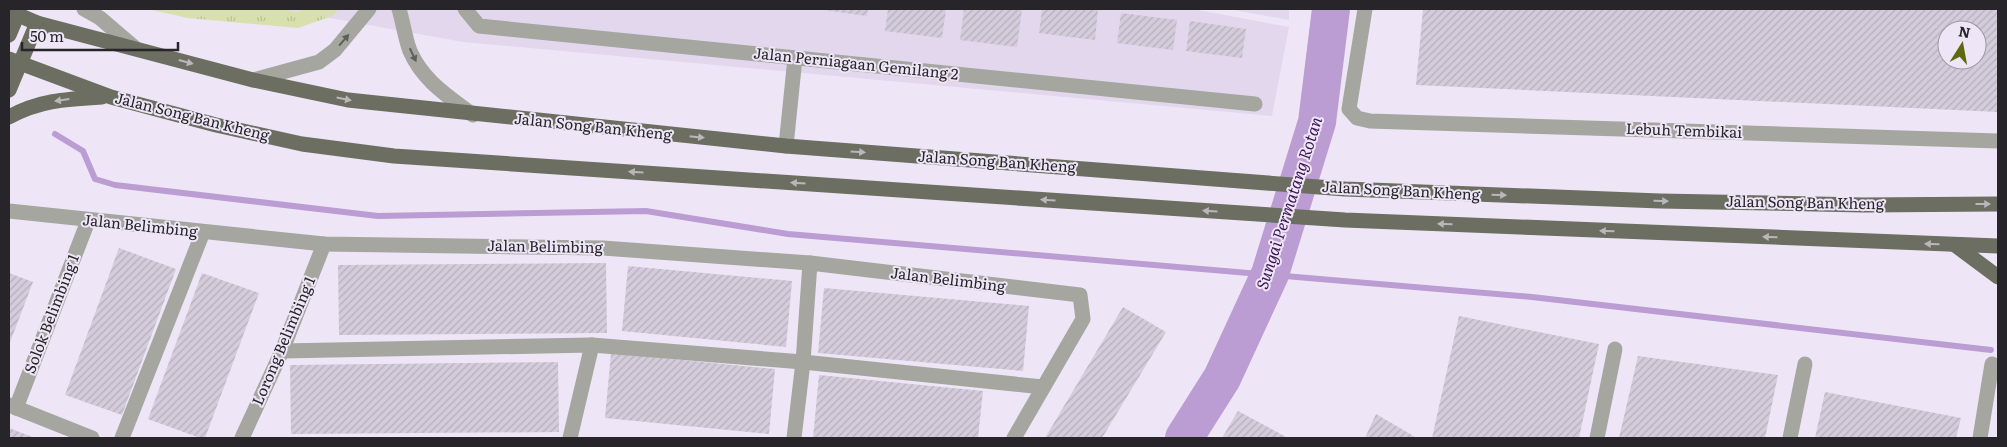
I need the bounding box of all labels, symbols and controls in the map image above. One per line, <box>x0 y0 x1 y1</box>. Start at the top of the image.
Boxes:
scale bar <box>22 20 179 52</box>
north arrow <box>1937 20 1987 70</box>
text: N <box>1957 20 1973 42</box>
text: 50 m <box>30 24 64 47</box>
one-way arrow <box>338 34 349 47</box>
street label: Jalan Perniagaan Gemilang 2 <box>753 40 960 85</box>
one-way arrow <box>408 48 417 63</box>
one-way arrow <box>178 58 193 66</box>
street label: Jalan Song Ban Kheng <box>113 85 273 146</box>
one-way arrow <box>336 95 351 103</box>
one-way arrow <box>54 96 70 104</box>
street label: Jalan Song Ban Kheng <box>513 106 674 145</box>
water label: Sungai Permatang Rotan <box>1249 113 1327 292</box>
street label: Lebuh Tembikai <box>1625 116 1743 143</box>
one-way arrow <box>689 133 705 141</box>
street label: Jalan Song Ban Kheng <box>917 144 1078 178</box>
one-way arrow <box>851 148 867 156</box>
one-way arrow <box>628 168 644 176</box>
street label: Jalan Song Ban Kheng <box>1321 174 1481 205</box>
one-way arrow <box>790 179 806 187</box>
street label: Jalan Song Ban Kheng <box>1726 189 1885 214</box>
one-way arrow <box>1491 192 1507 200</box>
one-way arrow <box>1039 195 1055 203</box>
one-way arrow <box>1654 197 1670 205</box>
one-way arrow <box>1975 200 1991 208</box>
one-way arrow <box>1201 206 1217 214</box>
street label: Jalan Belimbing <box>81 207 200 242</box>
one-way arrow <box>1437 220 1453 228</box>
one-way arrow <box>1599 227 1615 235</box>
street label: Jalan Belimbing <box>487 233 604 258</box>
one-way arrow <box>1761 233 1777 241</box>
one-way arrow <box>1924 240 1940 248</box>
street label: Solok Belimbing 1 <box>17 250 84 376</box>
street label: Jalan Belimbing <box>889 260 1008 297</box>
street label: Lorong Belimbing 1 <box>245 272 320 409</box>

